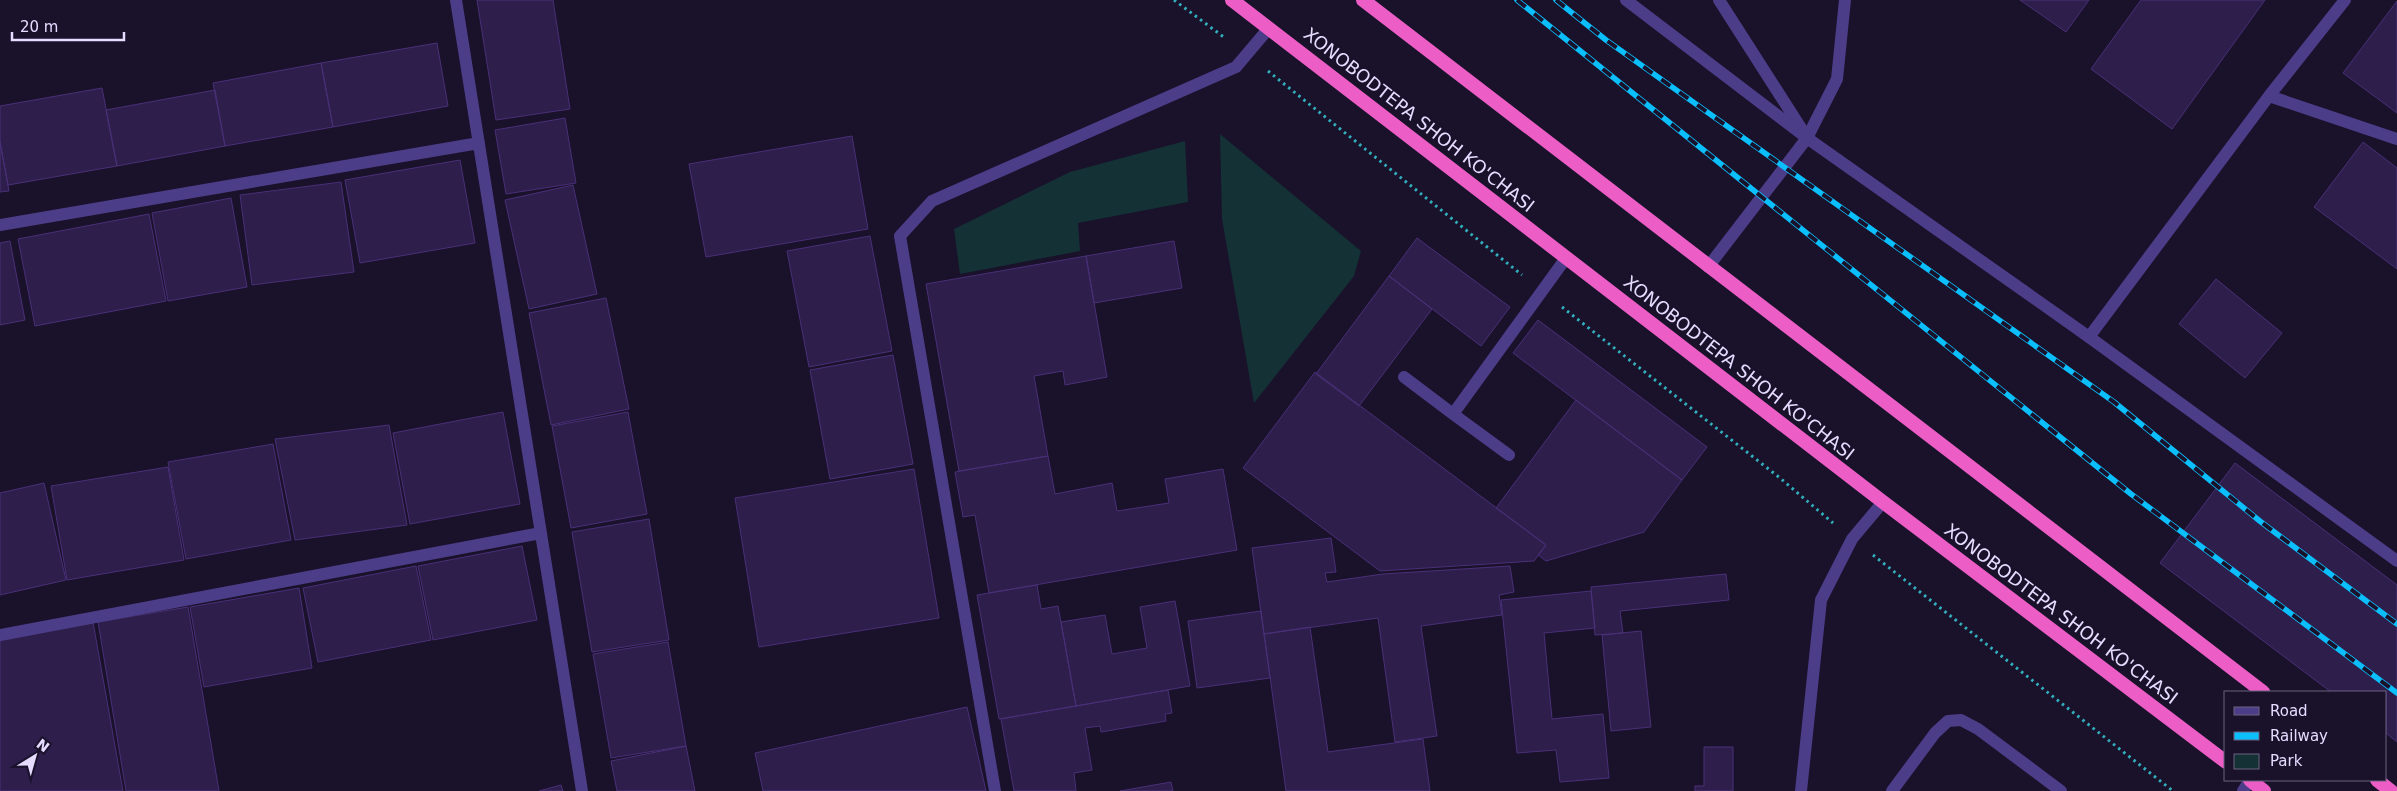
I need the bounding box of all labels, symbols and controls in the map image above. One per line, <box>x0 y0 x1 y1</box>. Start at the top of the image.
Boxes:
scale bar <box>12 10 125 42</box>
text: 20 m <box>20 18 58 36</box>
street label: XONOBODTEPA SHOH KO'CHASI <box>1300 23 1539 216</box>
street label: XONOBODTEPA SHOH KO'CHASI <box>1620 271 1859 464</box>
street label: XONOBODTEPA SHOH KO'CHASI <box>1941 519 2182 708</box>
legend <box>2224 691 2387 781</box>
text: Road <box>2270 702 2308 720</box>
text: Railway <box>2270 727 2328 745</box>
north arrow <box>10 731 60 781</box>
text: N <box>33 736 52 756</box>
text: Park <box>2270 752 2303 770</box>

